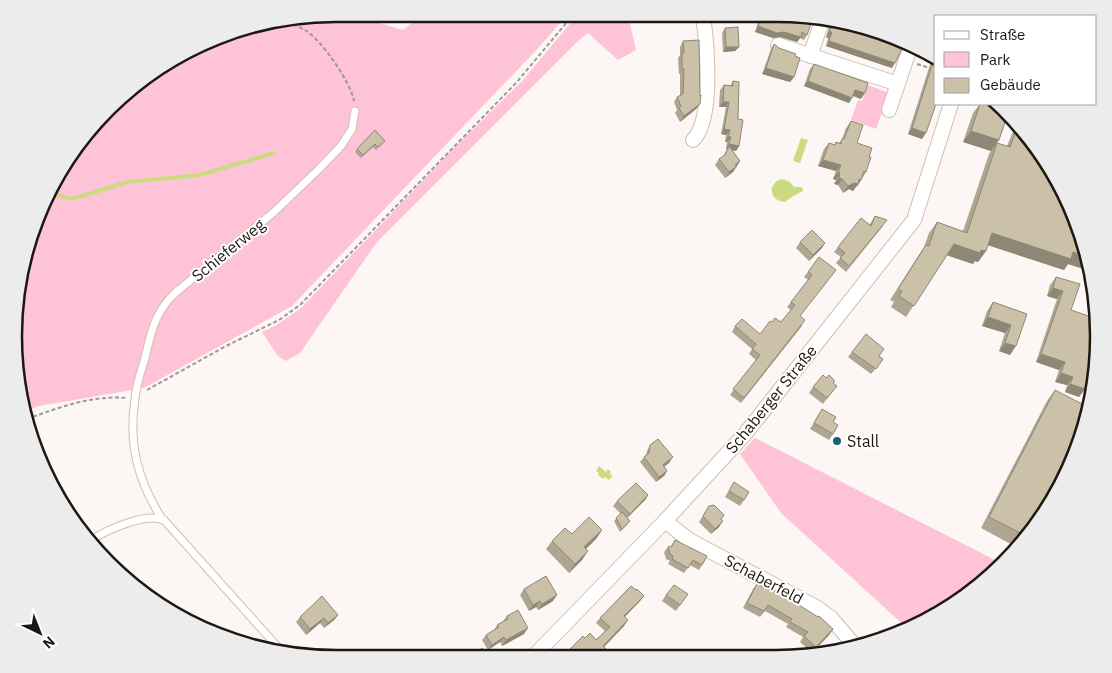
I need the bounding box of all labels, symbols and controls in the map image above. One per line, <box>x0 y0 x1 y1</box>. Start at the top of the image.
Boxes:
legend <box>934 15 1097 105</box>
text: Straße <box>980 25 1025 44</box>
text: Park <box>980 50 1010 69</box>
text: Gebäude <box>980 75 1041 94</box>
street label: Schieferweg <box>187 214 269 286</box>
street label: Schaberger Straße <box>721 341 821 457</box>
place label: Stall <box>847 431 879 451</box>
marker: Stall <box>831 435 843 447</box>
street label: Schaberfeld <box>721 550 807 608</box>
north arrow <box>15 608 65 658</box>
text: N <box>39 632 59 653</box>

